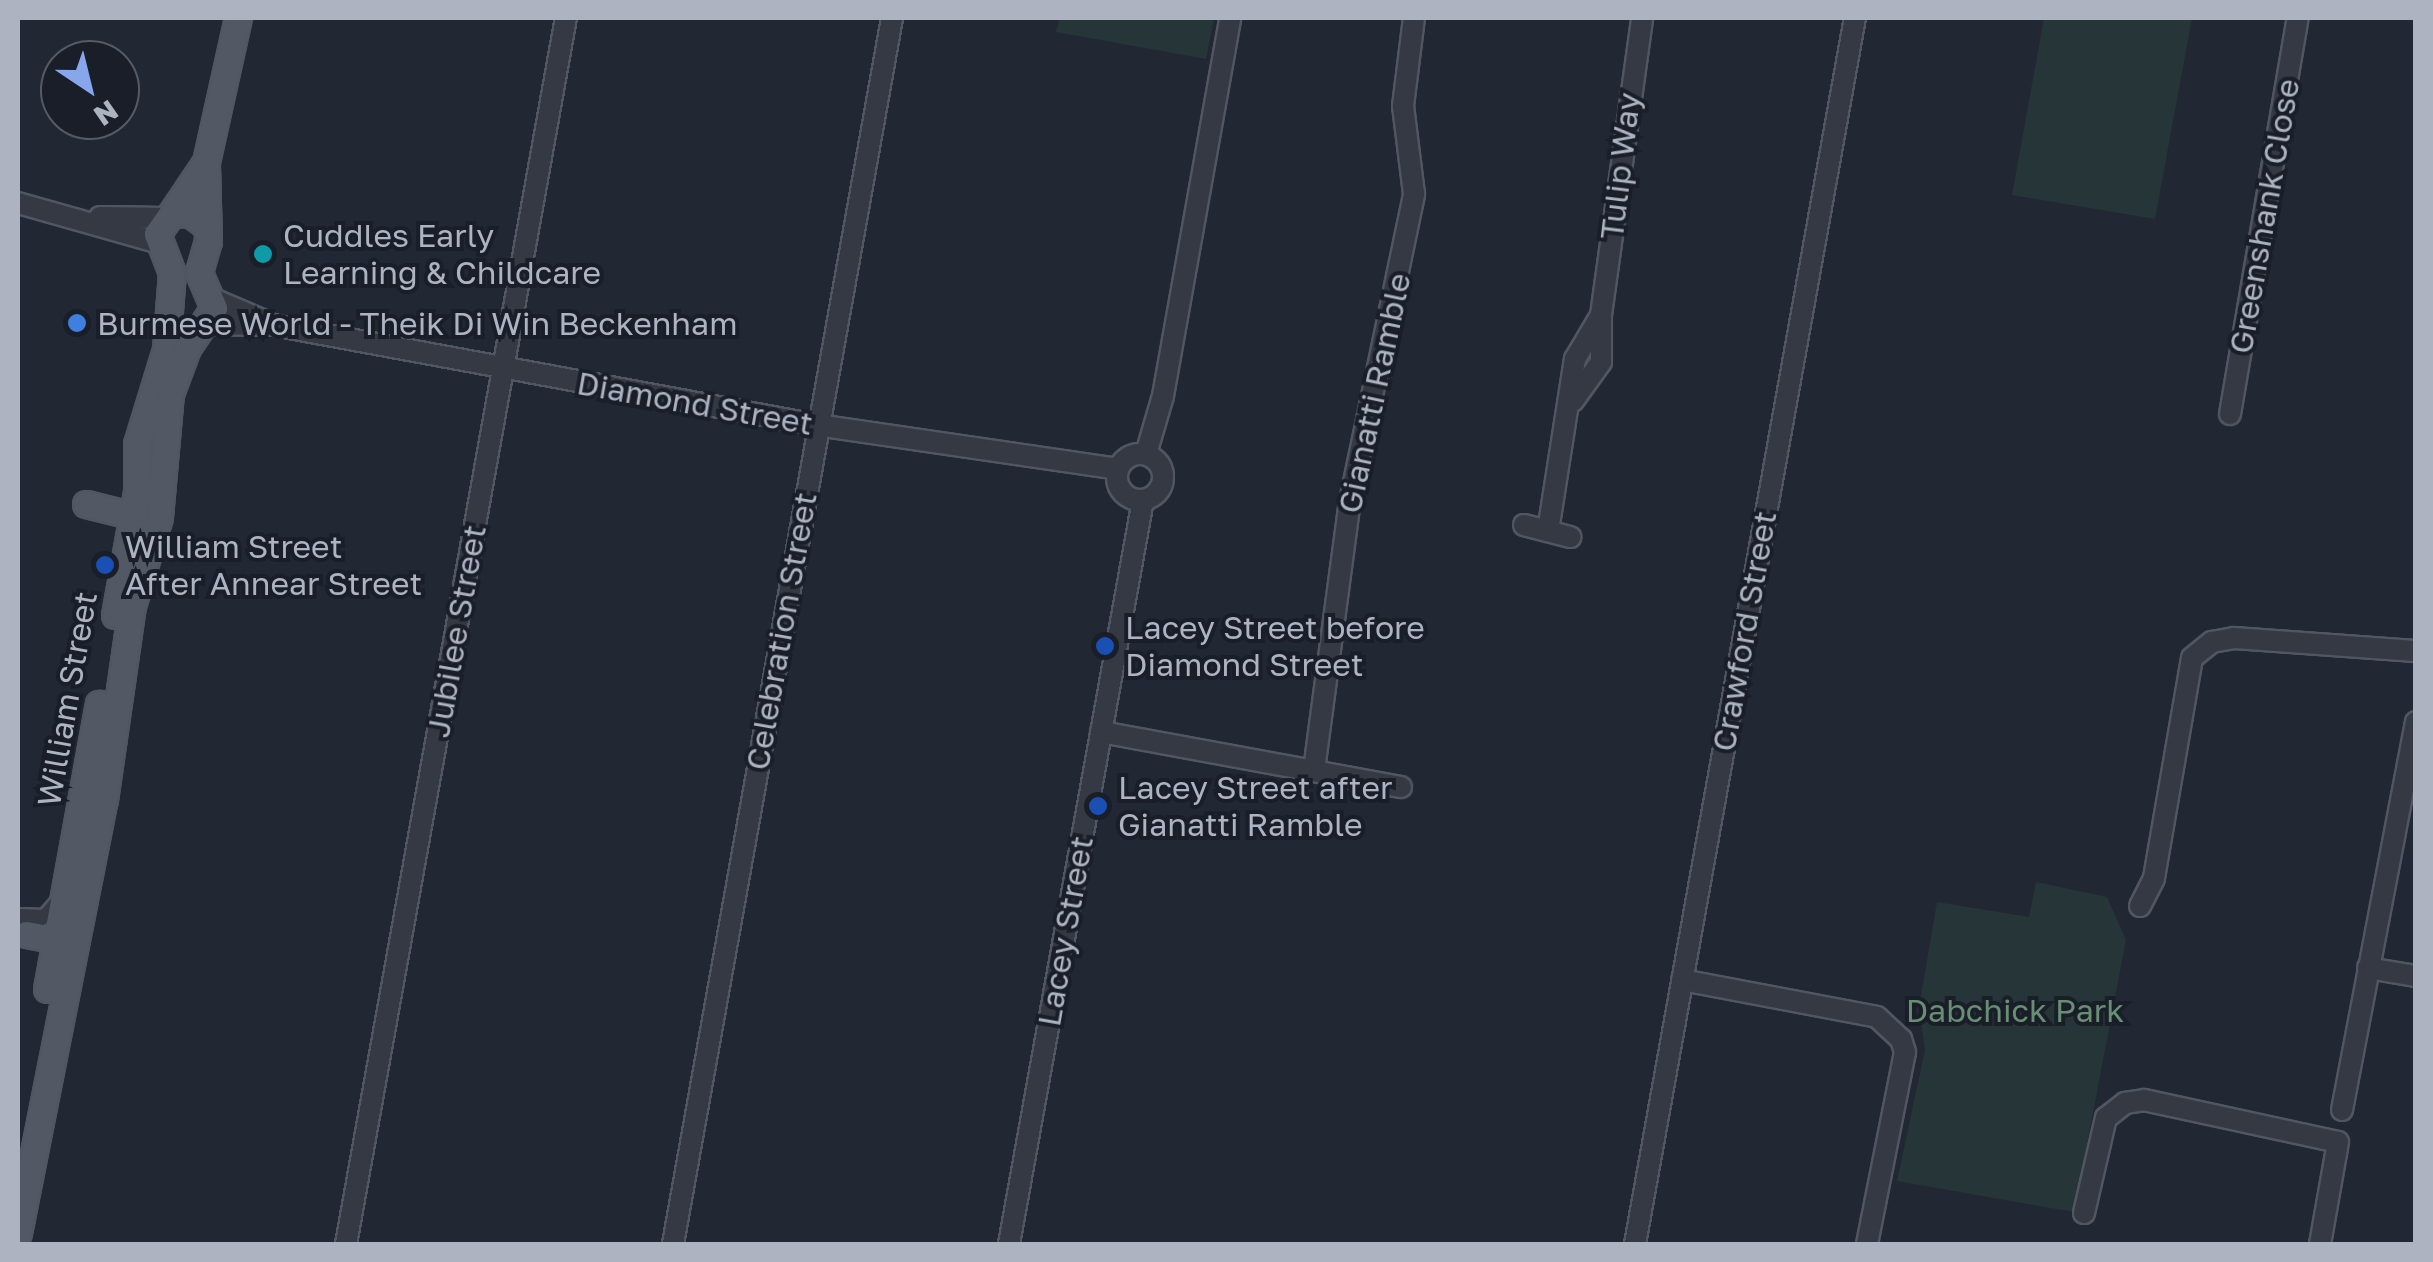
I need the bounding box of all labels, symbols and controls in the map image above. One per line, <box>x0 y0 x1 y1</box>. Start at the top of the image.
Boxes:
north arrow <box>40 40 140 140</box>
street label: Greenshank Close <box>2221 76 2307 356</box>
street label: Tulip Way <box>1592 90 1648 242</box>
text: N <box>88 94 125 133</box>
place label: Cuddles Early Learning & Childcare <box>283 217 601 292</box>
marker: Cuddles Early Learning & Childcare <box>252 243 274 265</box>
street label: Gianatti Ramble <box>1330 269 1418 517</box>
place label: Burmese World - Theik Di Win Beckenham <box>97 304 737 342</box>
marker: Burmese World - Theik Di Win Beckenham <box>66 312 88 334</box>
street label: Diamond Street <box>574 363 816 443</box>
street label: Celebration Street <box>738 489 824 773</box>
street label: Crawford Street <box>1704 508 1784 754</box>
street label: Jubilee Street <box>418 522 494 740</box>
place label: William Street After Annear Street <box>125 528 422 603</box>
marker: William Street After Annear Street <box>94 554 116 576</box>
street label: William Street <box>29 589 105 809</box>
place label: Lacey Street before Diamond Street <box>1125 609 1425 684</box>
marker: Lacey Street before Diamond Street <box>1094 635 1116 657</box>
place label: Lacey Street after Gianatti Ramble <box>1118 769 1393 844</box>
marker: Lacey Street after Gianatti Ramble <box>1087 795 1109 817</box>
street label: Lacey Street <box>1029 833 1101 1029</box>
park label: Dabchick Park <box>1906 991 2124 1029</box>

